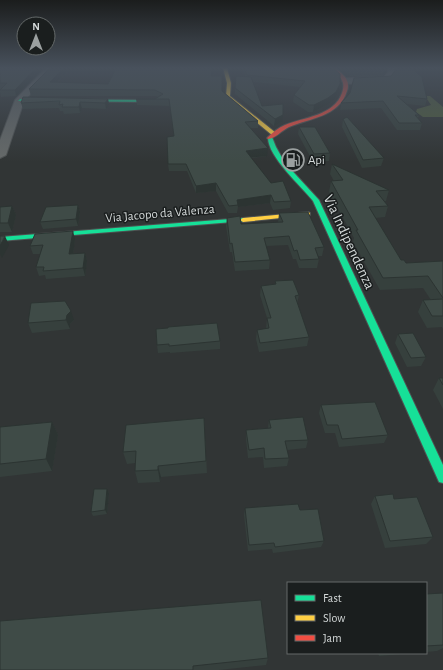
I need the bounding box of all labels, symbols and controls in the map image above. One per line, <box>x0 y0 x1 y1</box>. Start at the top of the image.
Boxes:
north arrow <box>16 16 56 56</box>
text: N <box>32 21 40 32</box>
fuel station icon: Api <box>280 147 306 173</box>
place label: Api <box>308 154 325 167</box>
street label: Via Indipendenza <box>321 192 377 292</box>
street label: Via Jacopo da Valenza <box>105 203 215 225</box>
legend <box>287 582 427 654</box>
text: Fast <box>323 592 342 604</box>
text: Slow <box>323 612 345 624</box>
text: Jam <box>323 632 342 644</box>

